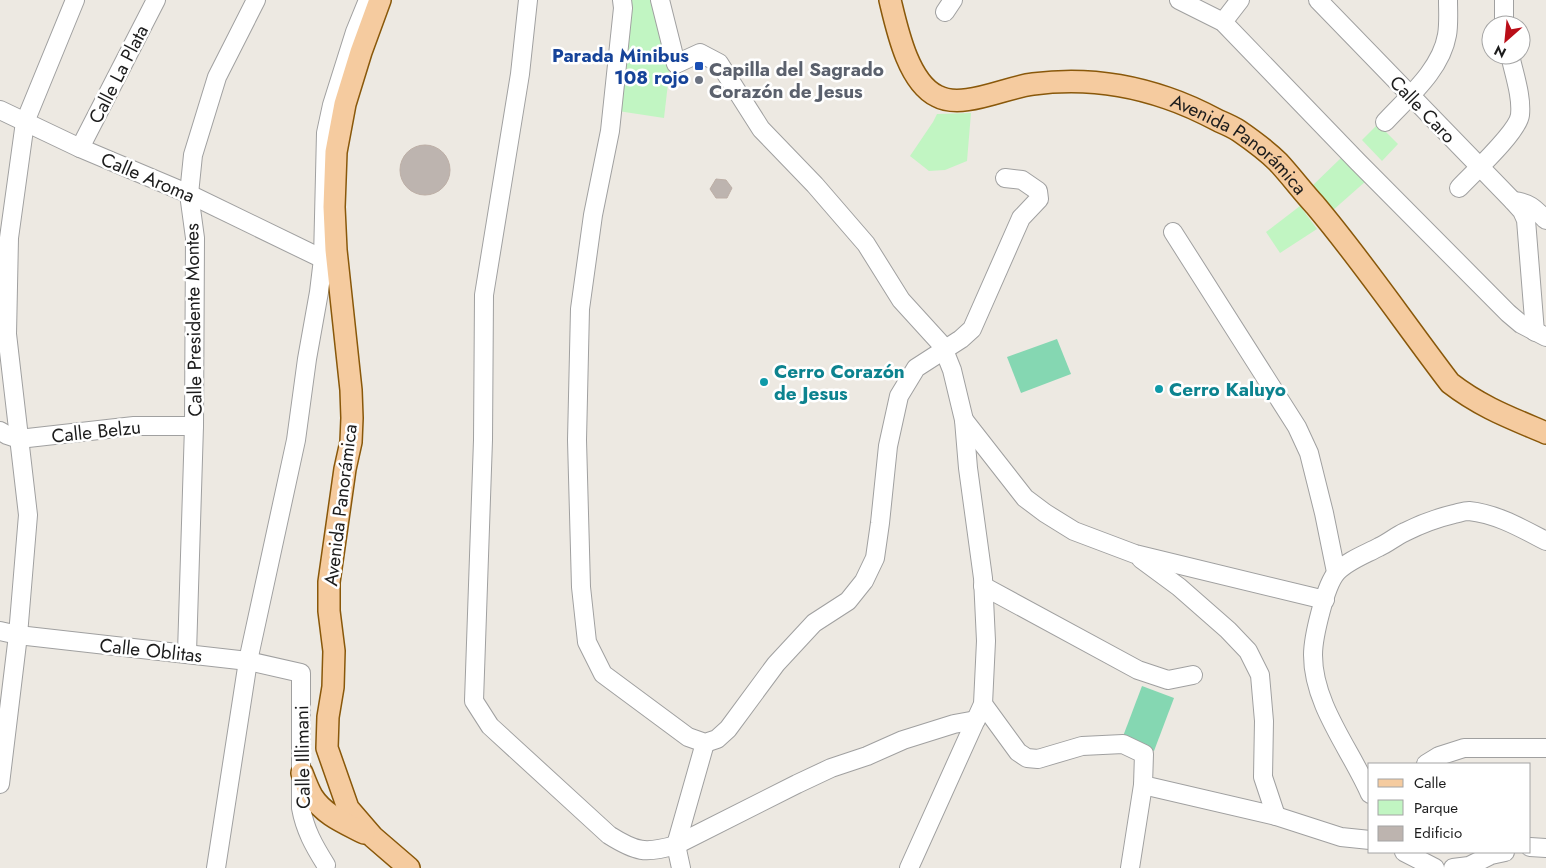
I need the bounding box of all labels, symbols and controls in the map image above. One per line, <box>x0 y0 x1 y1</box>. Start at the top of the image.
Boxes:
north arrow <box>1481 15 1531 65</box>
street label: Calle La Plata <box>82 20 155 128</box>
text: N <box>1491 40 1510 63</box>
place label: Parada Minibus 108 rojo <box>552 42 689 91</box>
place label: Capilla del Sagrado Corazón de Jesus <box>709 56 884 105</box>
marker: Parada Minibus 108 rojo <box>693 60 705 72</box>
street label: Calle Caro <box>1383 69 1462 149</box>
marker: Capilla del Sagrado Corazón de Jesus <box>693 74 705 86</box>
street label: Avenida Panorámica <box>1167 87 1313 201</box>
street label: Calle Aroma <box>97 146 199 209</box>
street label: Calle Presidente Montes <box>178 223 209 417</box>
place label: Cerro Corazón de Jesus <box>774 358 905 407</box>
marker: Cerro Corazón de Jesus <box>758 376 770 388</box>
place label: Cerro Kaluyo <box>1169 376 1286 403</box>
marker: Cerro Kaluyo <box>1153 383 1165 395</box>
street label: Calle Belzu <box>50 413 142 450</box>
street label: Avenida Panorámica <box>317 422 364 588</box>
street label: Calle Oblitas <box>98 632 204 669</box>
street label: Calle Illimani <box>288 705 317 809</box>
legend <box>1368 763 1531 853</box>
text: Calle <box>1414 772 1446 794</box>
text: Parque <box>1414 797 1458 819</box>
text: Edificio <box>1414 822 1462 844</box>

